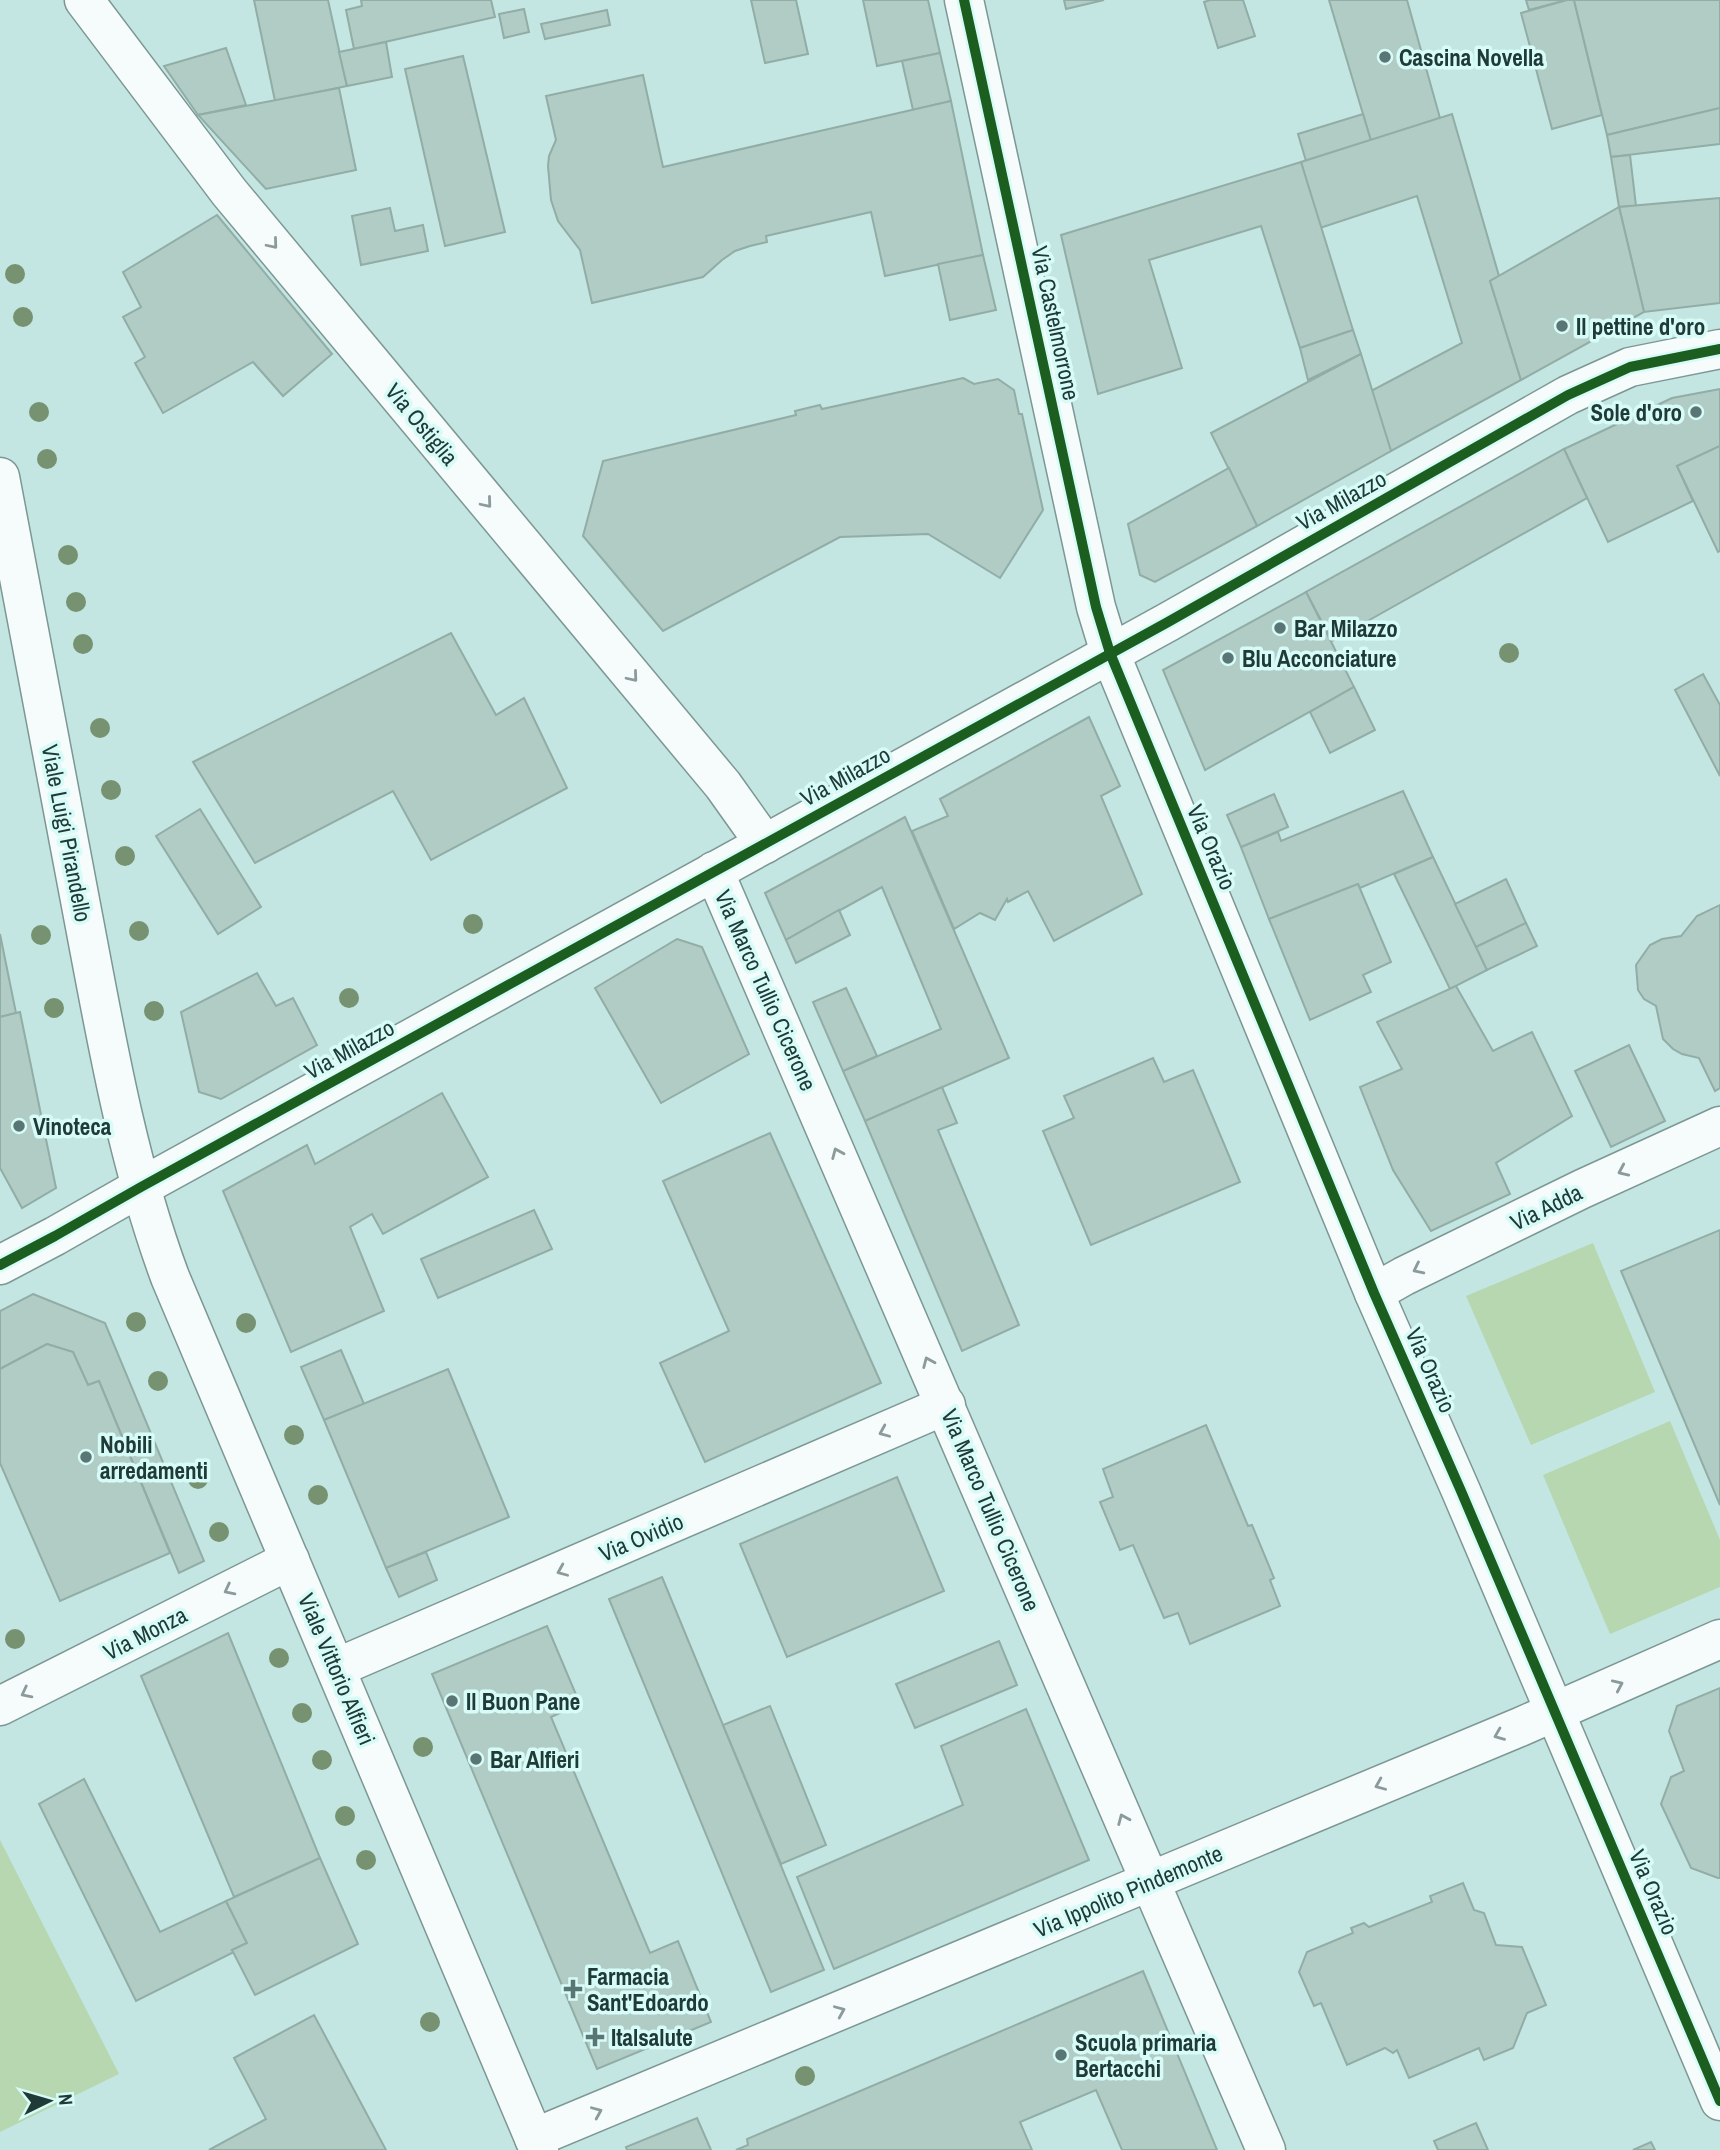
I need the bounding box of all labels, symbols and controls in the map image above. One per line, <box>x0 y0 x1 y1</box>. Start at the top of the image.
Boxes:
place label: Cascina Novella <box>1399 42 1544 73</box>
marker: Cascina Novella <box>1377 49 1393 65</box>
one-way arrow <box>265 236 277 249</box>
street label: Via Castelmorrone <box>1025 243 1087 403</box>
place label: Il pettine d'oro <box>1576 311 1705 342</box>
marker: Il pettine d'oro <box>1554 318 1570 334</box>
street label: Via Ostiglia <box>379 376 466 472</box>
place label: Sole d'oro <box>1591 397 1682 428</box>
marker: Sole d'oro <box>1688 404 1704 420</box>
street label: Via Milazzo <box>1291 463 1391 537</box>
one-way arrow <box>479 495 492 507</box>
place label: Bar Milazzo <box>1294 613 1398 644</box>
marker: Bar Milazzo <box>1272 620 1288 636</box>
place label: Blu Acconciature <box>1242 643 1396 674</box>
marker: Blu Acconciature <box>1220 650 1236 666</box>
one-way arrow <box>625 669 637 682</box>
street label: Via Milazzo <box>795 739 895 813</box>
street label: Viale Luigi Pirandello <box>35 742 99 924</box>
street label: Via Orazio <box>1180 800 1244 894</box>
street label: Via Marco Tullio Cicerone <box>708 885 824 1095</box>
street label: Via Milazzo <box>299 1012 399 1086</box>
place label: Vinoteca <box>33 1111 112 1142</box>
marker: Vinoteca <box>11 1118 27 1134</box>
one-way arrow <box>831 1148 845 1161</box>
one-way arrow <box>1618 1163 1630 1177</box>
street label: Via Adda <box>1505 1176 1588 1238</box>
one-way arrow <box>1413 1260 1425 1274</box>
street label: Via Orazio <box>1399 1323 1463 1417</box>
one-way arrow <box>922 1357 936 1369</box>
street label: Via Marco Tullio Cicerone <box>934 1404 1048 1616</box>
one-way arrow <box>878 1424 890 1438</box>
place label: Nobili arredamenti <box>100 1429 208 1486</box>
marker: Nobili arredamenti <box>78 1449 94 1465</box>
street label: Via Ovidio <box>594 1505 688 1569</box>
one-way arrow <box>557 1562 569 1576</box>
one-way arrow <box>224 1582 236 1596</box>
street label: Viale Vittorio Alfieri <box>291 1588 383 1750</box>
street label: Via Monza <box>98 1599 193 1667</box>
one-way arrow <box>1610 1679 1623 1693</box>
one-way arrow <box>21 1684 33 1698</box>
place label: Il Buon Pane <box>466 1686 580 1717</box>
marker: Il Buon Pane <box>444 1693 460 1709</box>
one-way arrow <box>1493 1727 1505 1741</box>
place label: Bar Alfieri <box>490 1744 579 1775</box>
marker: Bar Alfieri <box>468 1751 484 1767</box>
one-way arrow <box>1374 1777 1387 1791</box>
one-way arrow <box>1117 1814 1131 1826</box>
street label: Via Ippolito Pindemonte <box>1029 1837 1227 1945</box>
street label: Via Orazio <box>1622 1845 1686 1939</box>
place label: Farmacia Sant'Edoardo <box>587 1961 709 2018</box>
marker: Farmacia Sant'Edoardo <box>565 1981 581 1997</box>
one-way arrow <box>833 2005 845 2019</box>
place label: Italsalute <box>611 2022 693 2053</box>
marker: Italsalute <box>585 2027 605 2047</box>
place label: Scuola primaria Bertacchi <box>1075 2027 1217 2084</box>
marker: Scuola primaria Bertacchi <box>1053 2047 1069 2063</box>
north arrow <box>14 2066 84 2136</box>
text: N <box>52 2093 79 2106</box>
one-way arrow <box>589 2106 602 2120</box>

